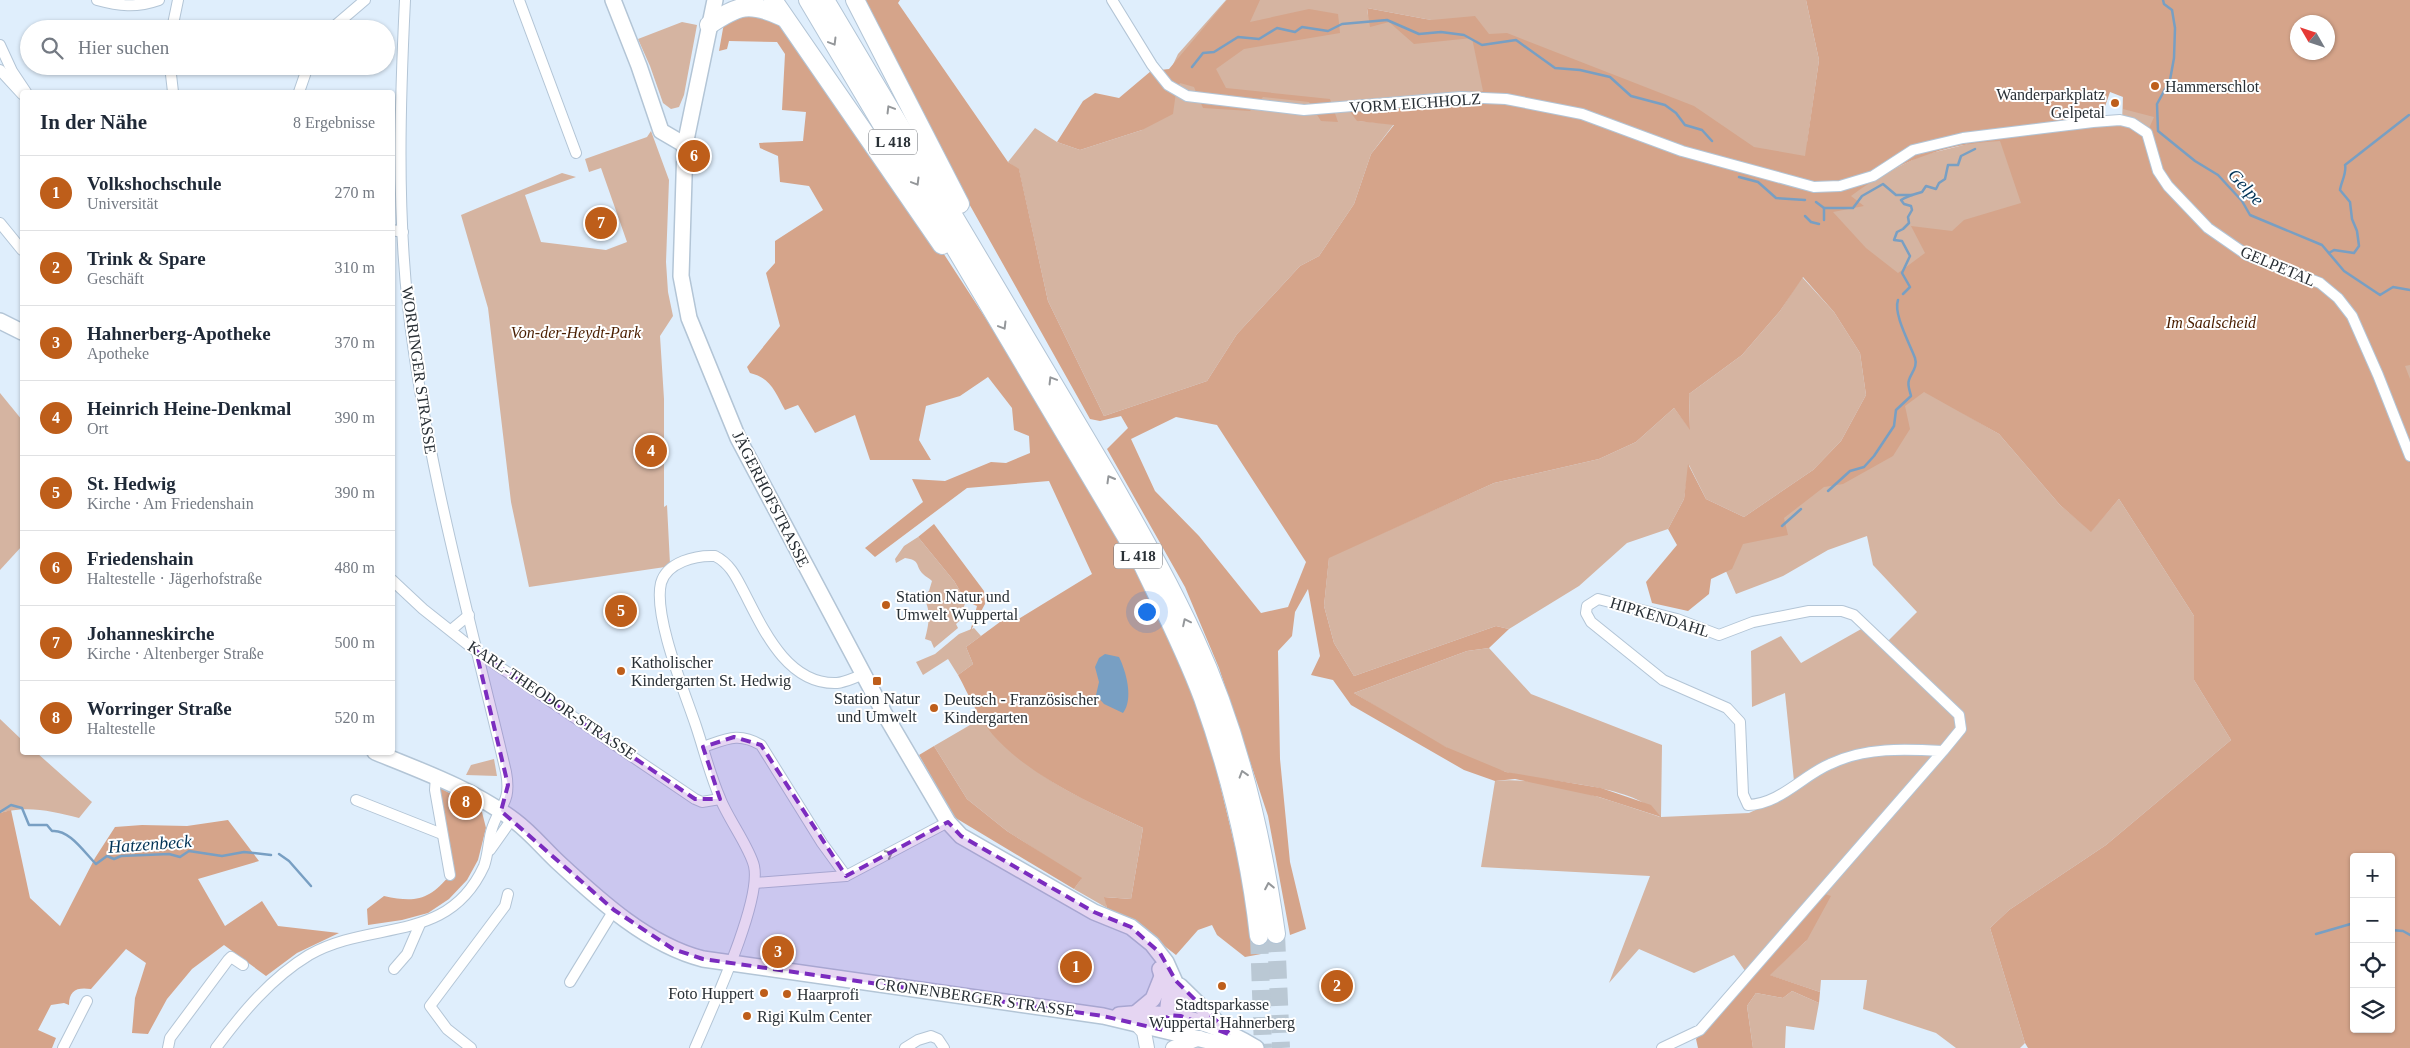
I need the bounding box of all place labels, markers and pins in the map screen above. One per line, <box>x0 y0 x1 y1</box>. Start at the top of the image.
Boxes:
place label: Hammerschlot <box>2165 78 2260 95</box>
marker: Hammerschlot <box>2149 80 2161 92</box>
place label: Wanderparkplatz Gelpetal <box>1996 86 2106 122</box>
marker: Wanderparkplatz Gelpetal <box>2109 97 2121 109</box>
pin: 6 <box>678 137 710 175</box>
pin: 7 <box>585 204 617 242</box>
pin: 4 <box>635 432 667 470</box>
place label: Station Natur und Umwelt Wuppertal <box>896 588 1019 624</box>
pin: 5 <box>605 592 637 630</box>
marker: Station Natur und Umwelt Wuppertal <box>880 599 892 611</box>
place label: Katholischer Kindergarten St. Hedwig <box>631 654 791 690</box>
marker: Katholischer Kindergarten St. Hedwig <box>615 665 627 677</box>
marker: Station Natur und Umwelt <box>871 675 883 687</box>
place label: Station Natur und Umwelt <box>834 690 921 725</box>
place label: Deutsch - Französischer Kindergarten <box>944 691 1099 727</box>
marker: Deutsch - Französischer Kindergarten <box>928 702 940 714</box>
pin: 8 <box>450 783 482 821</box>
pin: 3 <box>762 933 794 971</box>
pin: 1 <box>1060 948 1092 986</box>
pin: 2 <box>1321 967 1353 1005</box>
marker: Stadtsparkasse Wuppertal Hahnerberg <box>1216 980 1228 992</box>
place label: Foto Huppert <box>668 985 755 1003</box>
place label: Haarprofi <box>797 986 860 1004</box>
marker: Foto Huppert <box>758 987 770 999</box>
marker: Haarprofi <box>781 988 793 1000</box>
place label: Stadtsparkasse Wuppertal Hahnerberg <box>1149 996 1295 1032</box>
place label: Rigi Kulm Center <box>757 1008 872 1026</box>
marker: Rigi Kulm Center <box>741 1010 753 1022</box>

